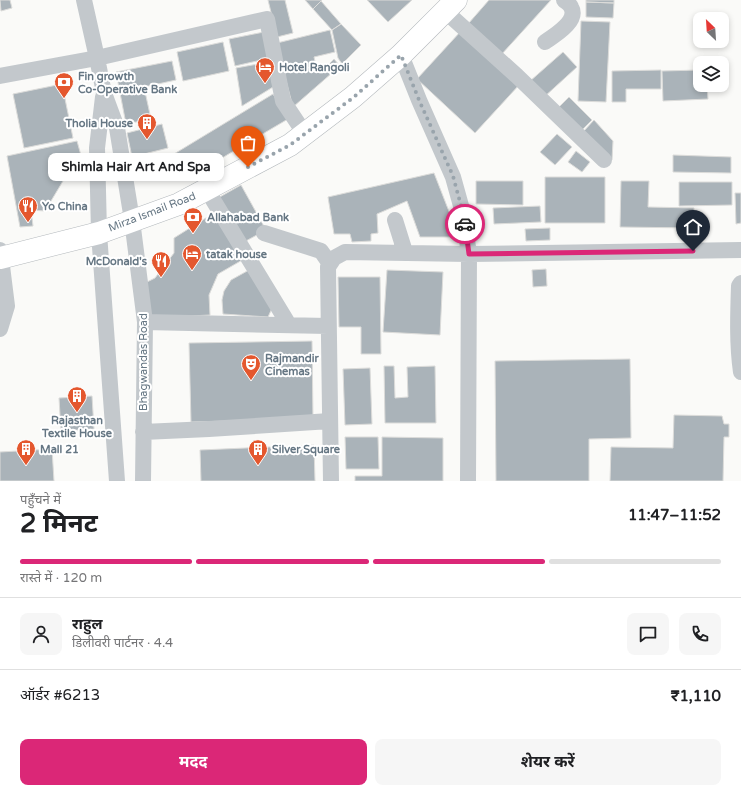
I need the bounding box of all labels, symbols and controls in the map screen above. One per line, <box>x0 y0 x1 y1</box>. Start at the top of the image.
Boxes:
north arrow <box>693 12 729 48</box>
map controls <box>693 12 729 92</box>
hotel icon: Hotel Rangoli <box>254 56 276 84</box>
button: layers <box>693 56 729 92</box>
place label: Hotel Rangoli <box>279 61 350 75</box>
place label: Fin growth Co-Operative Bank <box>78 70 177 97</box>
bank icon: Fin growth Co-Operative Bank <box>53 71 75 99</box>
building icon: Tholia House <box>136 112 158 140</box>
place label: Tholia House <box>64 117 134 130</box>
pin <box>231 126 265 167</box>
icon: bag <box>237 132 259 154</box>
callout: Shimla Hair Art And Spa <box>48 153 224 181</box>
text: Shimla Hair Art And Spa <box>61 159 211 175</box>
street label: Mirza Ismail Road <box>106 189 198 235</box>
restaurant icon: Yo China <box>17 195 39 223</box>
place label: Yo China <box>42 200 88 213</box>
courier <box>445 204 485 244</box>
bank icon: Allahabad Bank <box>182 206 204 234</box>
pin <box>676 210 710 251</box>
place label: Allahabad Bank <box>207 211 289 224</box>
icon: car <box>454 213 476 235</box>
icon: home <box>682 216 704 238</box>
hotel icon: tatak house <box>181 243 203 271</box>
place label: tatak house <box>205 248 268 261</box>
restaurant icon: McDonald's <box>150 250 172 278</box>
place label: McDonald's <box>86 255 148 268</box>
street label: Bhagwandas Road <box>137 313 150 411</box>
place label: Rajmandir Cinemas <box>265 352 319 378</box>
theatre icon: Rajmandir Cinemas <box>240 353 262 381</box>
building icon: Rajasthan Textile House <box>66 385 88 413</box>
place label: Rajasthan Textile House <box>41 414 113 440</box>
building icon: Mall 21 <box>15 438 37 466</box>
building icon: Silver Square <box>247 438 269 466</box>
place label: Mall 21 <box>40 443 79 456</box>
place label: Silver Square <box>272 443 341 457</box>
text: पहुँचने में <box>20 492 61 508</box>
text: 11:47–11:52 <box>628 506 721 524</box>
text: 2 मिनट <box>20 508 98 539</box>
text: रास्ते में · 120 m <box>20 570 102 586</box>
button: person <box>20 613 62 655</box>
button: chat <box>627 613 669 655</box>
button: phone <box>679 613 721 655</box>
text: राहुल <box>72 615 103 633</box>
text: डिलीवरी पार्टनर · 4.4 <box>72 635 173 651</box>
text: ऑर्डर #6213 <box>20 686 100 704</box>
text: ₹1,110 <box>671 687 721 705</box>
button: मदद <box>20 739 367 785</box>
button: शेयर करें <box>375 739 721 785</box>

